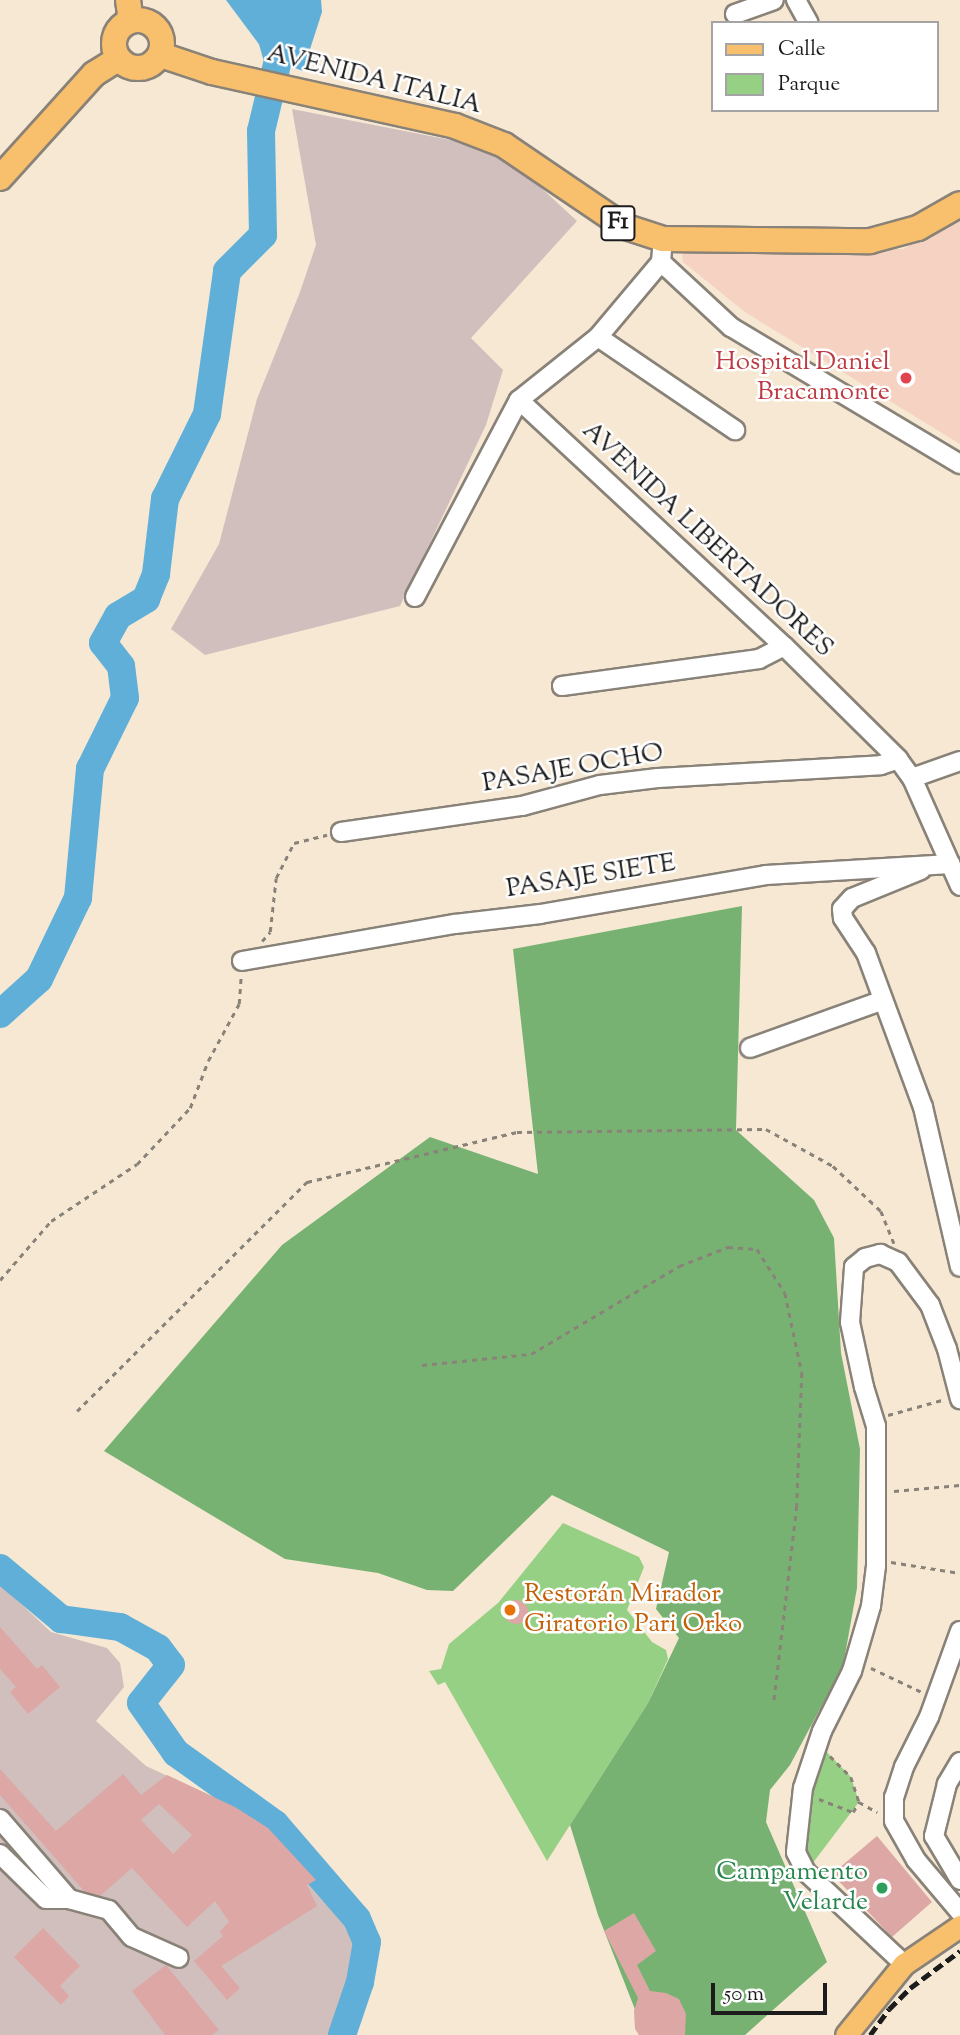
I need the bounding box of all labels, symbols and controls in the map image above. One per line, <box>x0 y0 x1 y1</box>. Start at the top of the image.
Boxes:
legend <box>712 21 939 112</box>
text: Calle <box>778 35 826 65</box>
street label: AVENIDA ITALIA <box>263 38 485 122</box>
text: Parque <box>778 70 840 100</box>
road number: F1 <box>599 202 637 244</box>
place label: Hospital Daniel Bracamonte <box>715 347 890 408</box>
marker: Hospital Daniel Bracamonte <box>896 368 916 388</box>
street label: AVENIDA LIBERTADORES <box>575 415 839 665</box>
street label: PASAJE OCHO <box>480 738 666 800</box>
street label: PASAJE SIETE <box>504 848 678 906</box>
place label: Restorán Mirador Giratorio Pari Orko <box>524 1579 742 1640</box>
marker: Restorán Mirador Giratorio Pari Orko <box>502 1602 518 1618</box>
place label: Campamento Velarde <box>716 1857 868 1918</box>
marker: Campamento Velarde <box>874 1880 890 1896</box>
scale bar <box>715 1968 830 2012</box>
text: 50 m <box>724 1980 764 2010</box>

